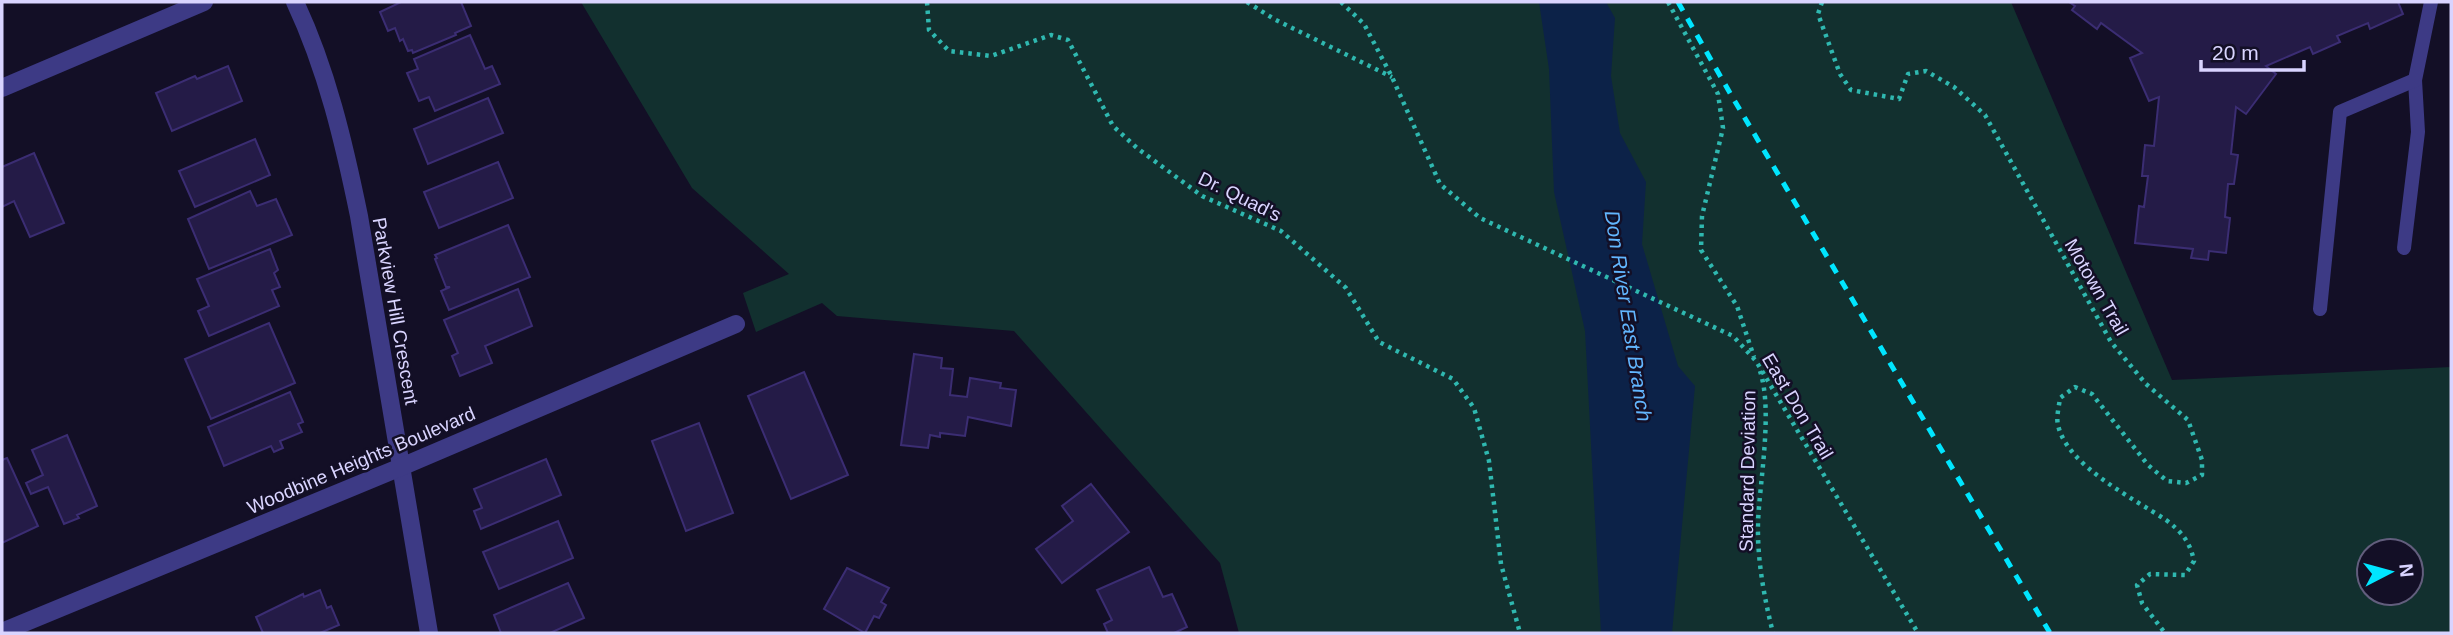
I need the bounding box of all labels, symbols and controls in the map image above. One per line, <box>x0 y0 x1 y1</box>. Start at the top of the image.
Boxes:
scale bar <box>2201 28 2304 72</box>
text: 20 m <box>2212 41 2259 64</box>
street label: Dr. Quad's <box>1195 167 1284 225</box>
water label: Don River East Branch <box>1600 209 1657 423</box>
street label: Parkview Hill Crescent <box>369 216 422 407</box>
street label: Motown Trail <box>2061 235 2133 339</box>
street label: East Don Trail <box>1758 350 1837 463</box>
street label: Standard Deviation <box>1736 390 1759 552</box>
street label: Woodbine Heights Boulevard <box>244 403 478 518</box>
north arrow <box>2355 537 2425 607</box>
text: N <box>2395 562 2418 578</box>

